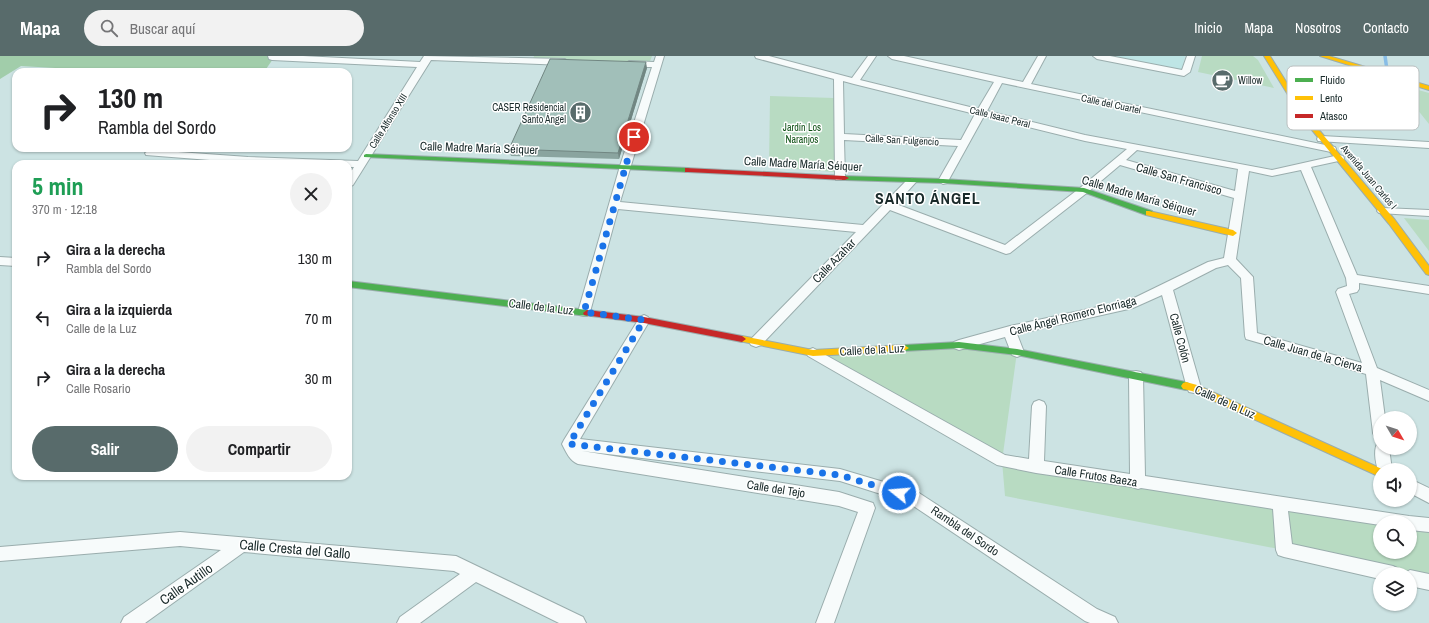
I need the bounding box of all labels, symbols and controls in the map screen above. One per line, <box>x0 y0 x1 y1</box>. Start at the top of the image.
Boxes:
search box <box>84 10 364 46</box>
text: Mapa <box>20 15 60 41</box>
icon: search <box>98 17 120 39</box>
text: Buscar aquí <box>130 18 195 39</box>
text: Inicio <box>1194 19 1222 37</box>
text: Mapa <box>1244 19 1273 37</box>
text: Nosotros <box>1295 19 1341 37</box>
text: Contacto <box>1363 19 1409 37</box>
legend <box>1287 66 1419 130</box>
cafe icon: Willow <box>1209 67 1235 93</box>
text: Fluido <box>1320 73 1345 87</box>
place label: Willow <box>1238 74 1262 87</box>
text: 130 m <box>98 79 163 117</box>
icon: right <box>32 84 84 136</box>
street label: Calle Alfonso XIII <box>366 91 410 151</box>
street label: Calle del Cuartel <box>1080 91 1142 117</box>
text: Lento <box>1320 91 1343 105</box>
building icon: CASER Residencial Santo Ángel <box>568 100 594 126</box>
place label: CASER Residencial Santo Ángel <box>492 101 566 126</box>
street label: Calle Isaac Peral <box>968 103 1032 131</box>
text: Atasco <box>1319 109 1348 123</box>
text: Rambla del Sordo <box>98 115 216 140</box>
pin <box>617 120 651 154</box>
park label: Jardín Los Naranjos <box>783 121 821 146</box>
icon: arrive <box>623 126 645 148</box>
street label: Calle San Fulgencio <box>865 132 940 148</box>
street label: Calle Madre María Séiquer <box>420 138 539 158</box>
street label: Avenida Juan Carlos I <box>1337 141 1400 212</box>
street label: Calle Madre María Séiquer <box>744 153 863 175</box>
street label: Calle San Francisco <box>1134 159 1224 199</box>
text: 5 min <box>32 170 83 202</box>
street label: Calle Madre María Séiquer <box>1080 172 1199 220</box>
button: close <box>290 173 332 215</box>
district label: SANTO ÁNGEL <box>875 187 981 209</box>
text: 370 m · 12:18 <box>32 201 97 218</box>
street label: Calle Azahar <box>809 235 860 287</box>
text: Gira a la derecha <box>66 239 165 260</box>
icon: right <box>32 247 54 269</box>
text: 130 m <box>298 248 332 269</box>
text: Rambla del Sordo <box>66 260 151 277</box>
street label: Calle Ángel Romero Elorriaga <box>1008 292 1139 340</box>
street label: Calle de la Luz <box>508 295 574 319</box>
text: Gira a la izquierda <box>66 299 172 320</box>
icon: left <box>32 307 54 329</box>
text: 70 m <box>305 308 332 329</box>
street label: Calle Colón <box>1166 311 1194 365</box>
text: Calle de la Luz <box>66 320 137 337</box>
street label: Calle Juan de la Cierva <box>1262 332 1365 376</box>
street label: Calle de la Luz <box>839 340 905 360</box>
text: Gira a la derecha <box>66 359 165 380</box>
icon: right <box>32 367 54 389</box>
text: 30 m <box>305 368 332 389</box>
text: Calle Rosario <box>66 380 131 397</box>
street label: Calle de la Luz <box>1192 381 1258 423</box>
north arrow <box>1373 411 1417 455</box>
map controls <box>1373 411 1417 611</box>
button: Salir <box>32 426 178 472</box>
button: Compartir <box>186 426 332 472</box>
street label: Calle Frutos Baeza <box>1053 462 1139 491</box>
button: sound <box>1373 463 1417 507</box>
position arrow <box>878 472 920 514</box>
street label: Calle del Tejo <box>746 476 806 502</box>
street label: Rambla del Sordo <box>928 502 1002 560</box>
button: search <box>1373 515 1417 559</box>
street label: Calle Cresta del Gallo <box>239 535 351 563</box>
street label: Calle Autillo <box>156 559 216 609</box>
button: layers <box>1373 567 1417 611</box>

